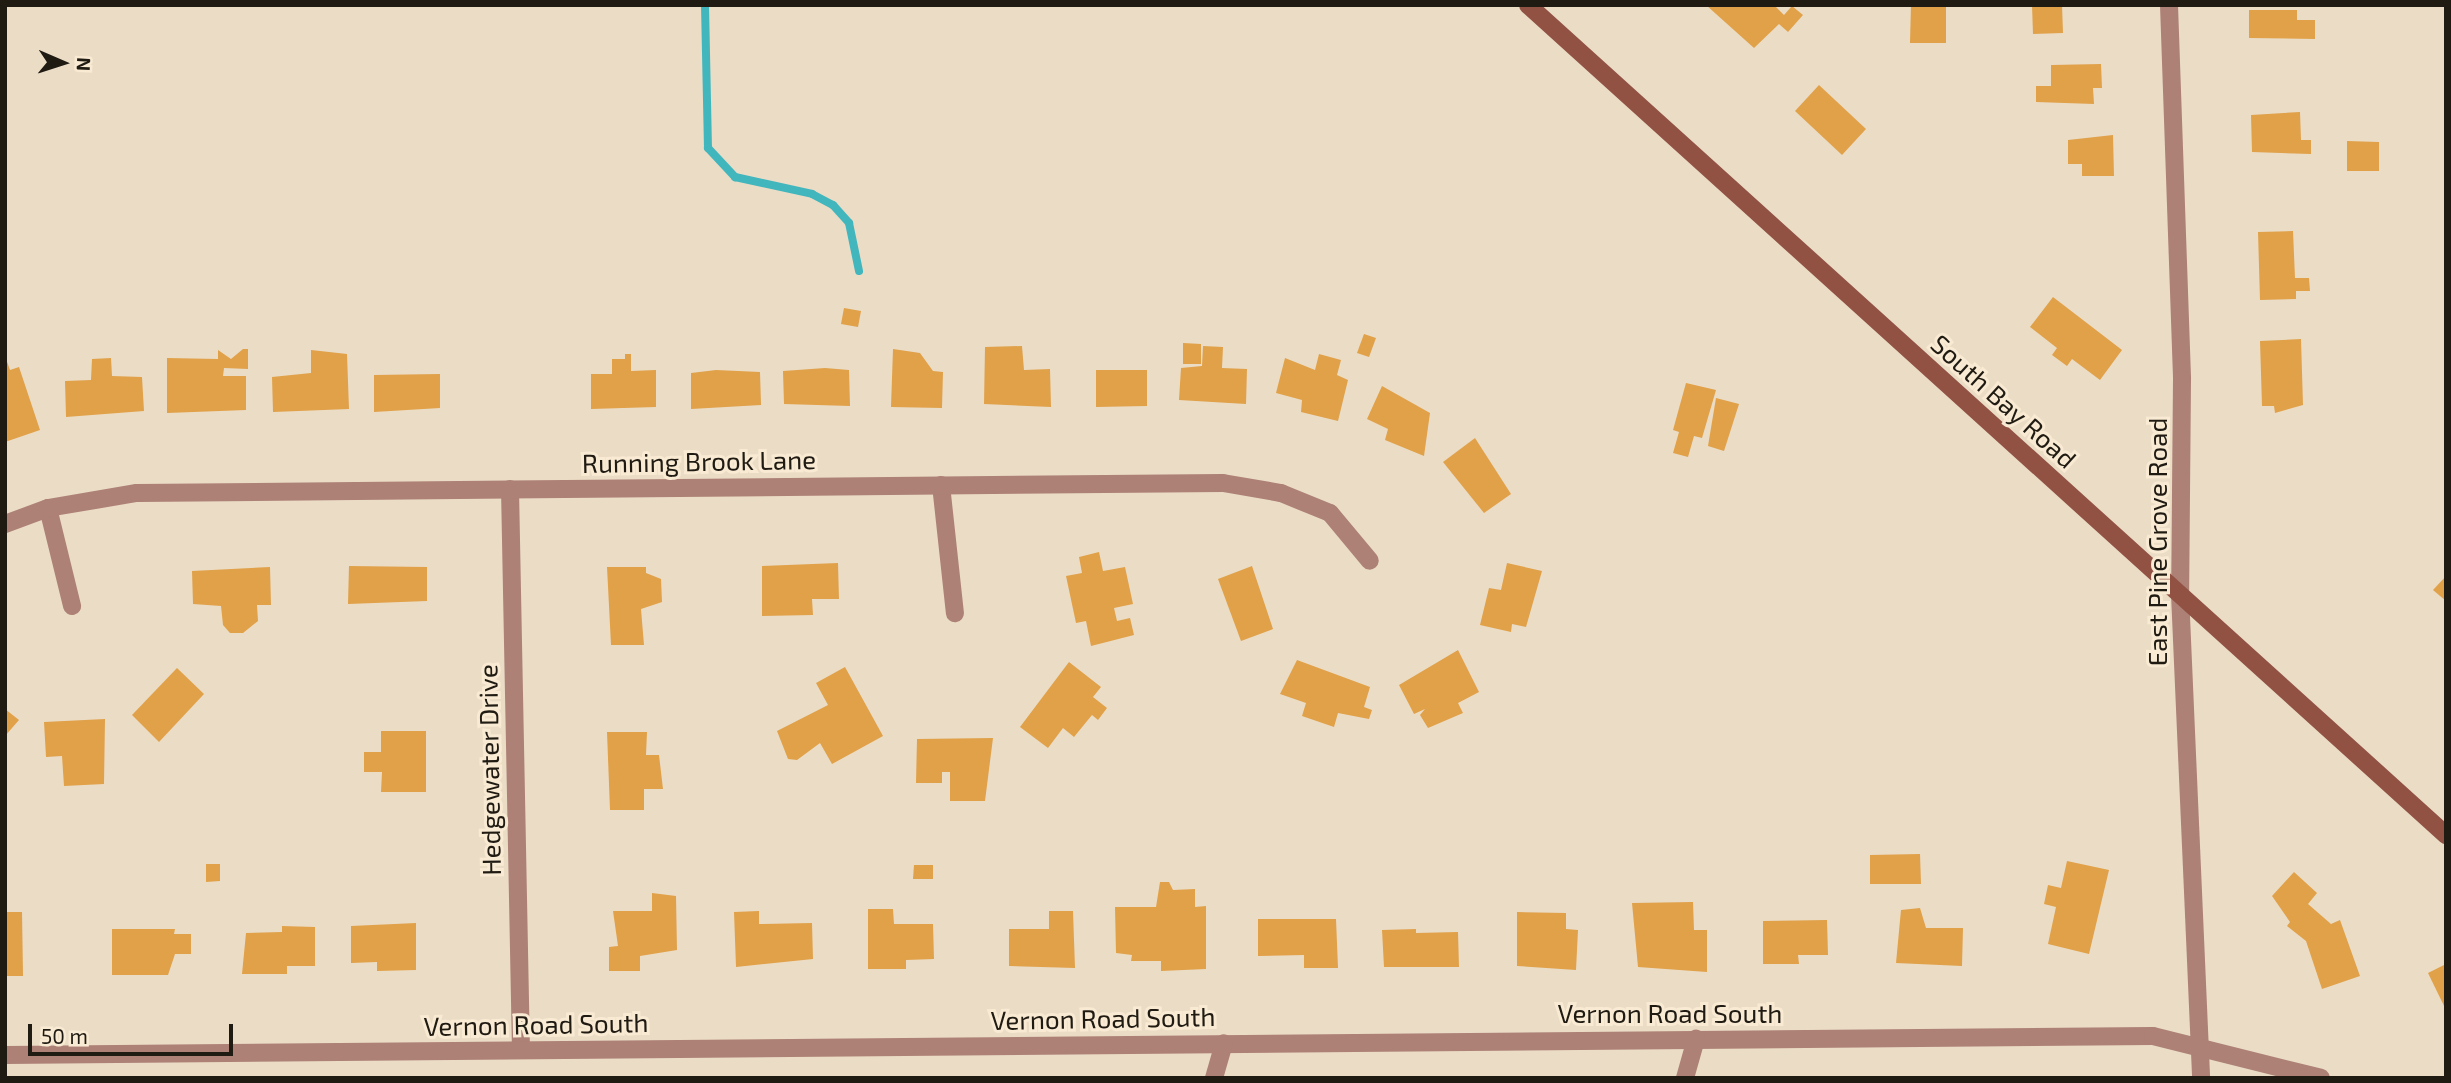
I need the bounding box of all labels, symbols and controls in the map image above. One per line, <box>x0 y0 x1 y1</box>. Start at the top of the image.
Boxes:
north arrow <box>28 28 98 98</box>
text: N <box>73 57 96 72</box>
street label: South Bay Road <box>1925 328 2083 474</box>
street label: East Pine Grove Road <box>2141 418 2173 666</box>
street label: Running Brook Lane <box>582 443 816 479</box>
street label: Hedgewater Drive <box>472 664 506 876</box>
street label: Vernon Road South <box>1558 997 1782 1029</box>
street label: Vernon Road South <box>990 1000 1216 1036</box>
street label: Vernon Road South <box>423 1006 649 1042</box>
scale bar <box>32 1010 236 1054</box>
text: 50 m <box>41 1023 88 1048</box>

